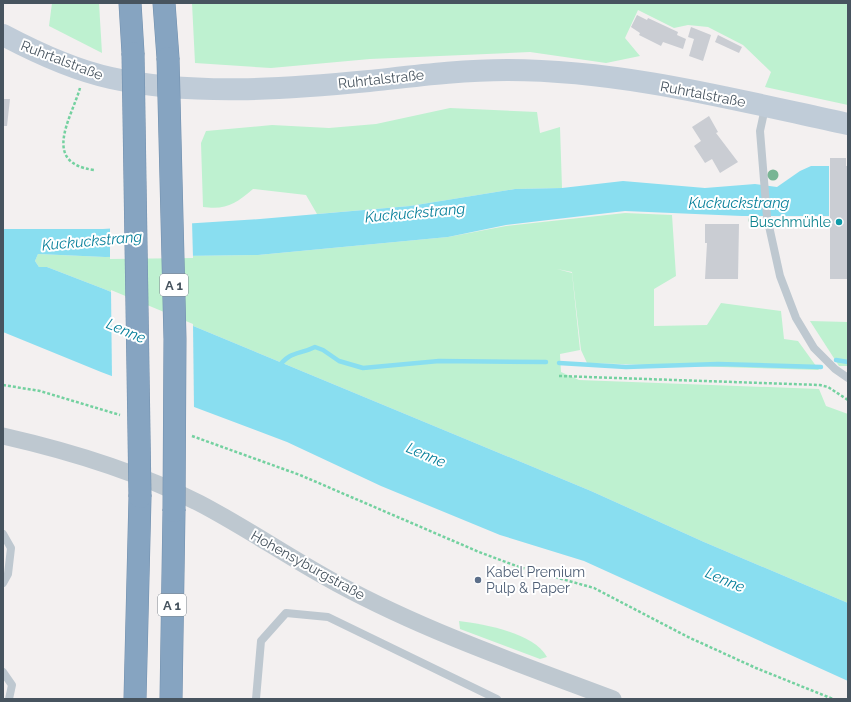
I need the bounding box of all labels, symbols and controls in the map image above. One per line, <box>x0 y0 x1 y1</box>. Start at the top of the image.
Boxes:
street label: Ruhrtalstraße <box>19 37 105 83</box>
street label: Ruhrtalstraße <box>337 67 425 91</box>
street label: Ruhrtalstraße <box>659 78 747 110</box>
water label: Kuckuckstrang <box>689 194 790 212</box>
water label: Kuckuckstrang <box>364 200 466 226</box>
place label: Buschmühle <box>749 214 831 230</box>
marker: Buschmühle <box>834 217 844 227</box>
water label: Kuckuckstrang <box>41 228 143 254</box>
road number: A 1 <box>160 274 188 296</box>
water label: Lenne <box>104 315 148 347</box>
water label: Lenne <box>404 439 448 471</box>
street label: Hohensyburgstraße <box>248 527 368 603</box>
place label: Kabel Premium Pulp & Paper <box>486 564 585 596</box>
water label: Lenne <box>703 564 747 596</box>
marker: Kabel Premium Pulp & Paper <box>473 575 483 585</box>
road number: A 1 <box>158 594 186 616</box>

